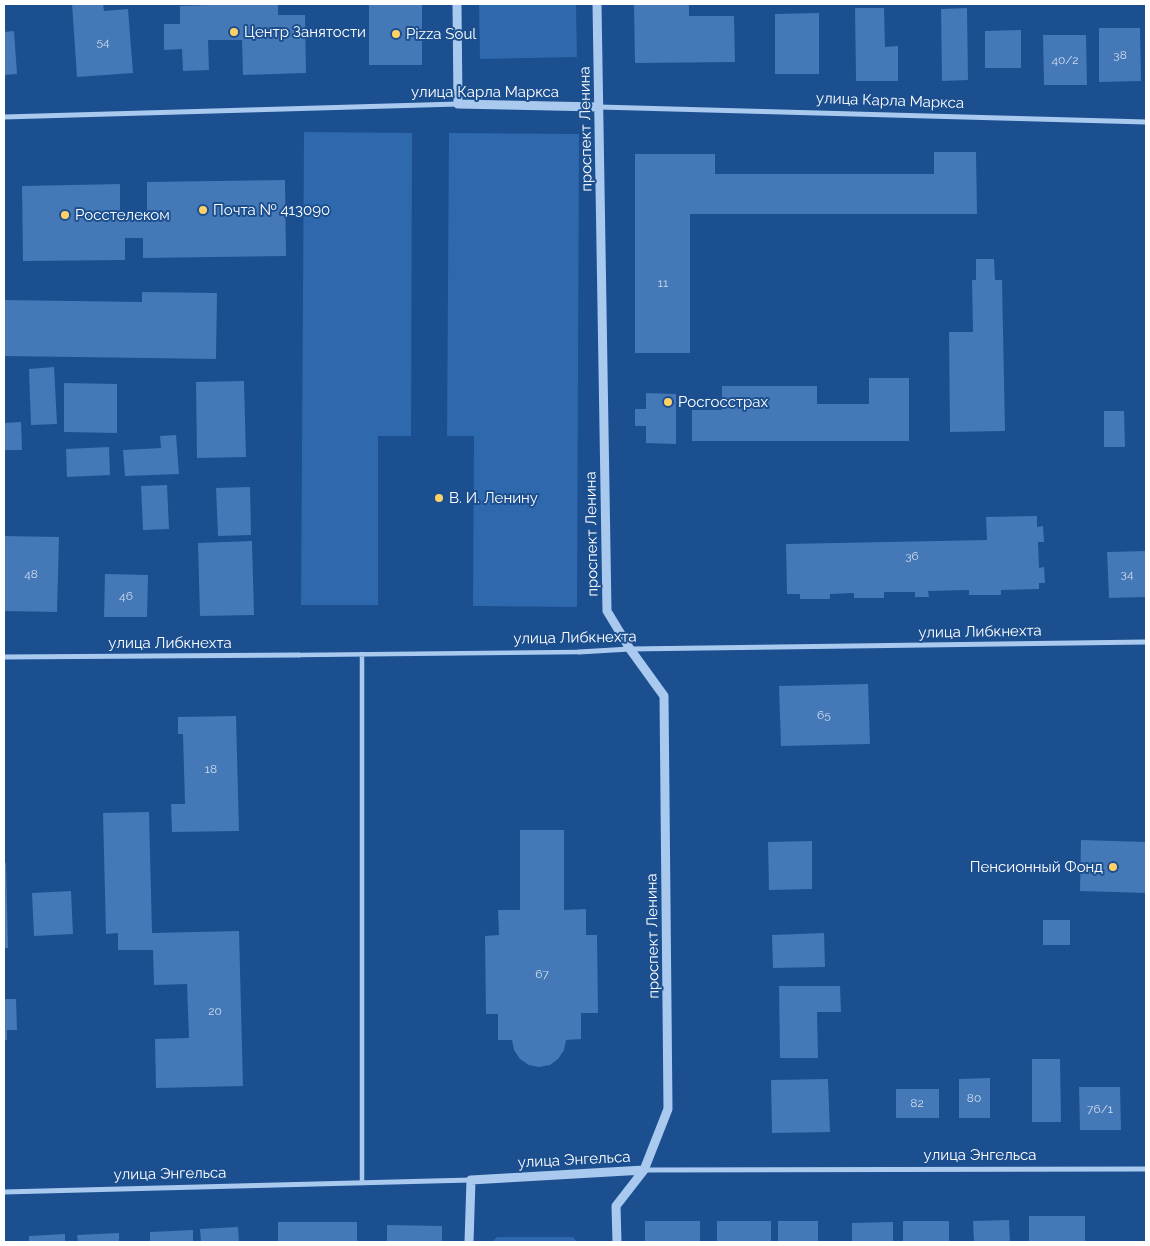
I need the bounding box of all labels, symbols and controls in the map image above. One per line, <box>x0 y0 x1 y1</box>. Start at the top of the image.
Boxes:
place label: Центр Занятости <box>244 23 366 41</box>
place label: Pizza Soul <box>406 25 476 43</box>
marker: Центр Занятости <box>228 26 240 38</box>
marker: Pizza Soul <box>390 28 402 40</box>
house number: 54 <box>96 35 110 49</box>
house number: 38 <box>1113 48 1127 62</box>
house number: 40/2 <box>1051 53 1079 67</box>
street label: проспект Ленина <box>576 66 596 192</box>
street label: улица Карла Маркса <box>411 83 559 101</box>
street label: улица Карла Маркса <box>816 89 964 113</box>
place label: Почта № 413090 <box>213 201 330 219</box>
marker: Почта № 413090 <box>197 204 209 216</box>
place label: Росстелеком <box>75 206 170 224</box>
marker: Росстелеком <box>59 209 71 221</box>
house number: 11 <box>658 276 668 290</box>
place label: Росгосстрах <box>678 393 768 411</box>
marker: Росгосстрах <box>662 396 674 408</box>
street label: проспект Ленина <box>582 471 602 597</box>
place label: В. И. Ленину <box>449 489 538 507</box>
marker: В. И. Ленину <box>433 492 445 504</box>
house number: 36 <box>905 549 919 563</box>
house number: 48 <box>24 567 38 581</box>
house number: 34 <box>1121 567 1133 581</box>
house number: 46 <box>119 589 133 603</box>
street label: улица Либкнехта <box>918 622 1042 642</box>
street label: улица Либкнехта <box>513 628 637 648</box>
street label: улица Либкнехта <box>108 634 232 652</box>
house number: 65 <box>817 708 831 722</box>
house number: 18 <box>205 762 217 776</box>
place label: Пенсионный Фонд <box>970 858 1103 876</box>
marker: Пенсионный Фонд <box>1107 861 1119 873</box>
street label: проспект Ленина <box>643 873 663 999</box>
house number: 67 <box>535 967 549 981</box>
house number: 20 <box>208 1004 222 1018</box>
house number: 80 <box>967 1091 981 1105</box>
house number: 82 <box>910 1096 924 1110</box>
house number: 76/1 <box>1087 1102 1113 1116</box>
street label: улица Энгельса <box>924 1146 1036 1164</box>
street label: улица Энгельса <box>517 1148 631 1172</box>
street label: улица Энгельса <box>113 1164 227 1184</box>

